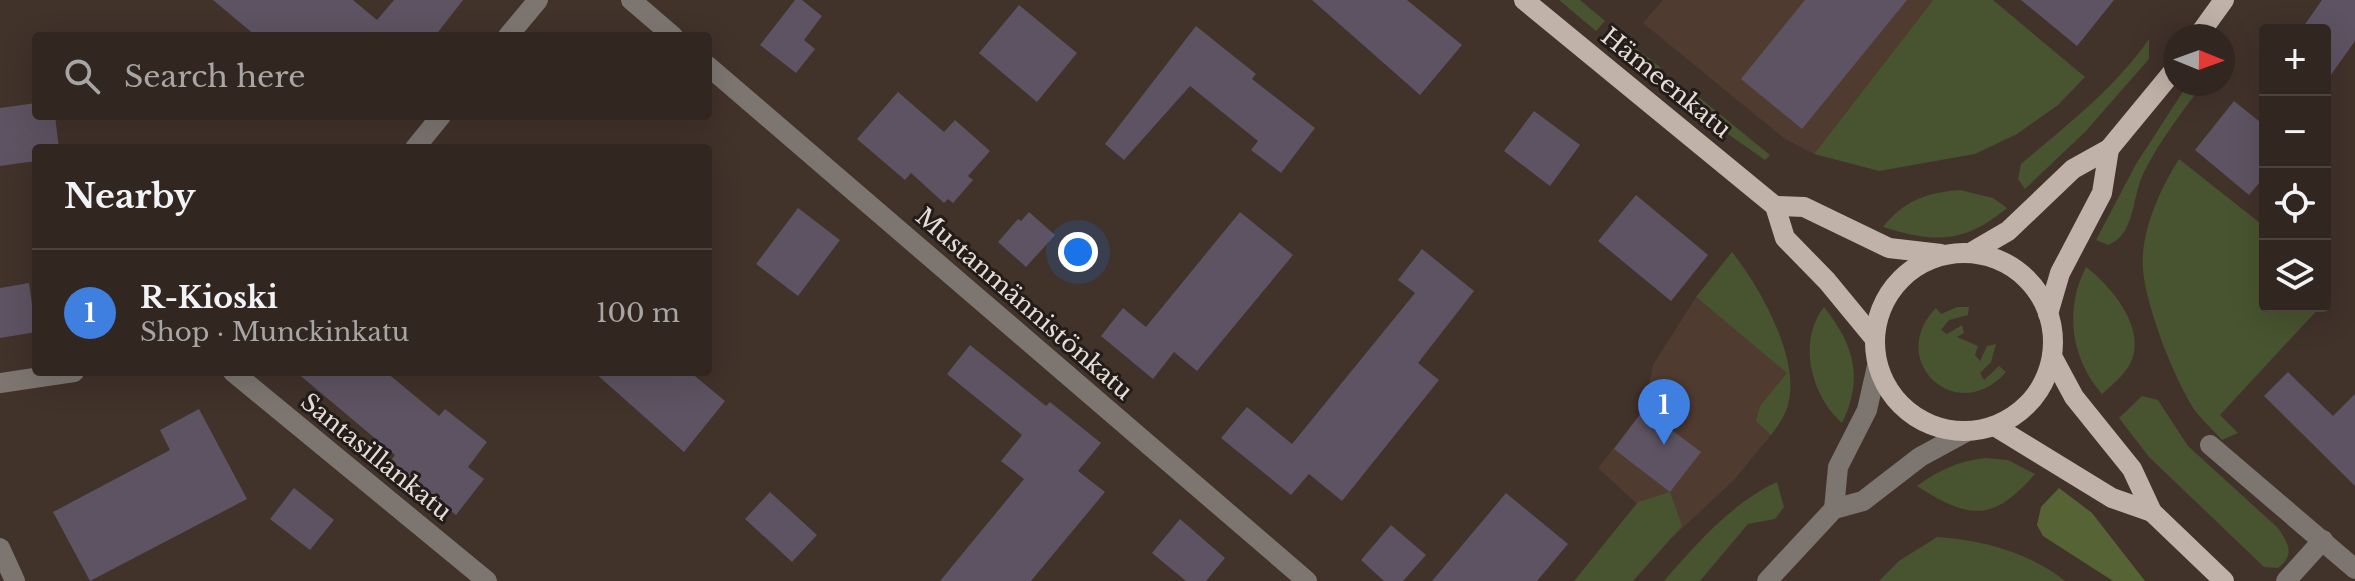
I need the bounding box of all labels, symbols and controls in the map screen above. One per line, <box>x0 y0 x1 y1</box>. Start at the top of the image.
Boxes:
street label: Hämeenkatu <box>1596 21 1737 144</box>
north arrow <box>2163 24 2235 96</box>
map controls <box>2259 24 2331 312</box>
button: + <box>2259 24 2331 96</box>
search box <box>32 32 712 120</box>
icon: search <box>60 54 104 98</box>
text: Search here <box>124 58 305 95</box>
button: − <box>2259 96 2331 168</box>
button: locate <box>2259 168 2331 240</box>
text: Nearby <box>64 175 196 217</box>
street label: Mustanmännistönkatu <box>910 202 1138 406</box>
your location <box>1058 232 1098 272</box>
button: layers <box>2259 240 2331 312</box>
text: R-Kioski <box>140 279 278 316</box>
text: 1 <box>84 297 96 329</box>
text: 100 m <box>596 297 680 329</box>
text: Shop · Munckinkatu <box>140 316 409 348</box>
pin: 1 <box>1638 379 1690 445</box>
street label: Santasillankatu <box>295 387 457 526</box>

